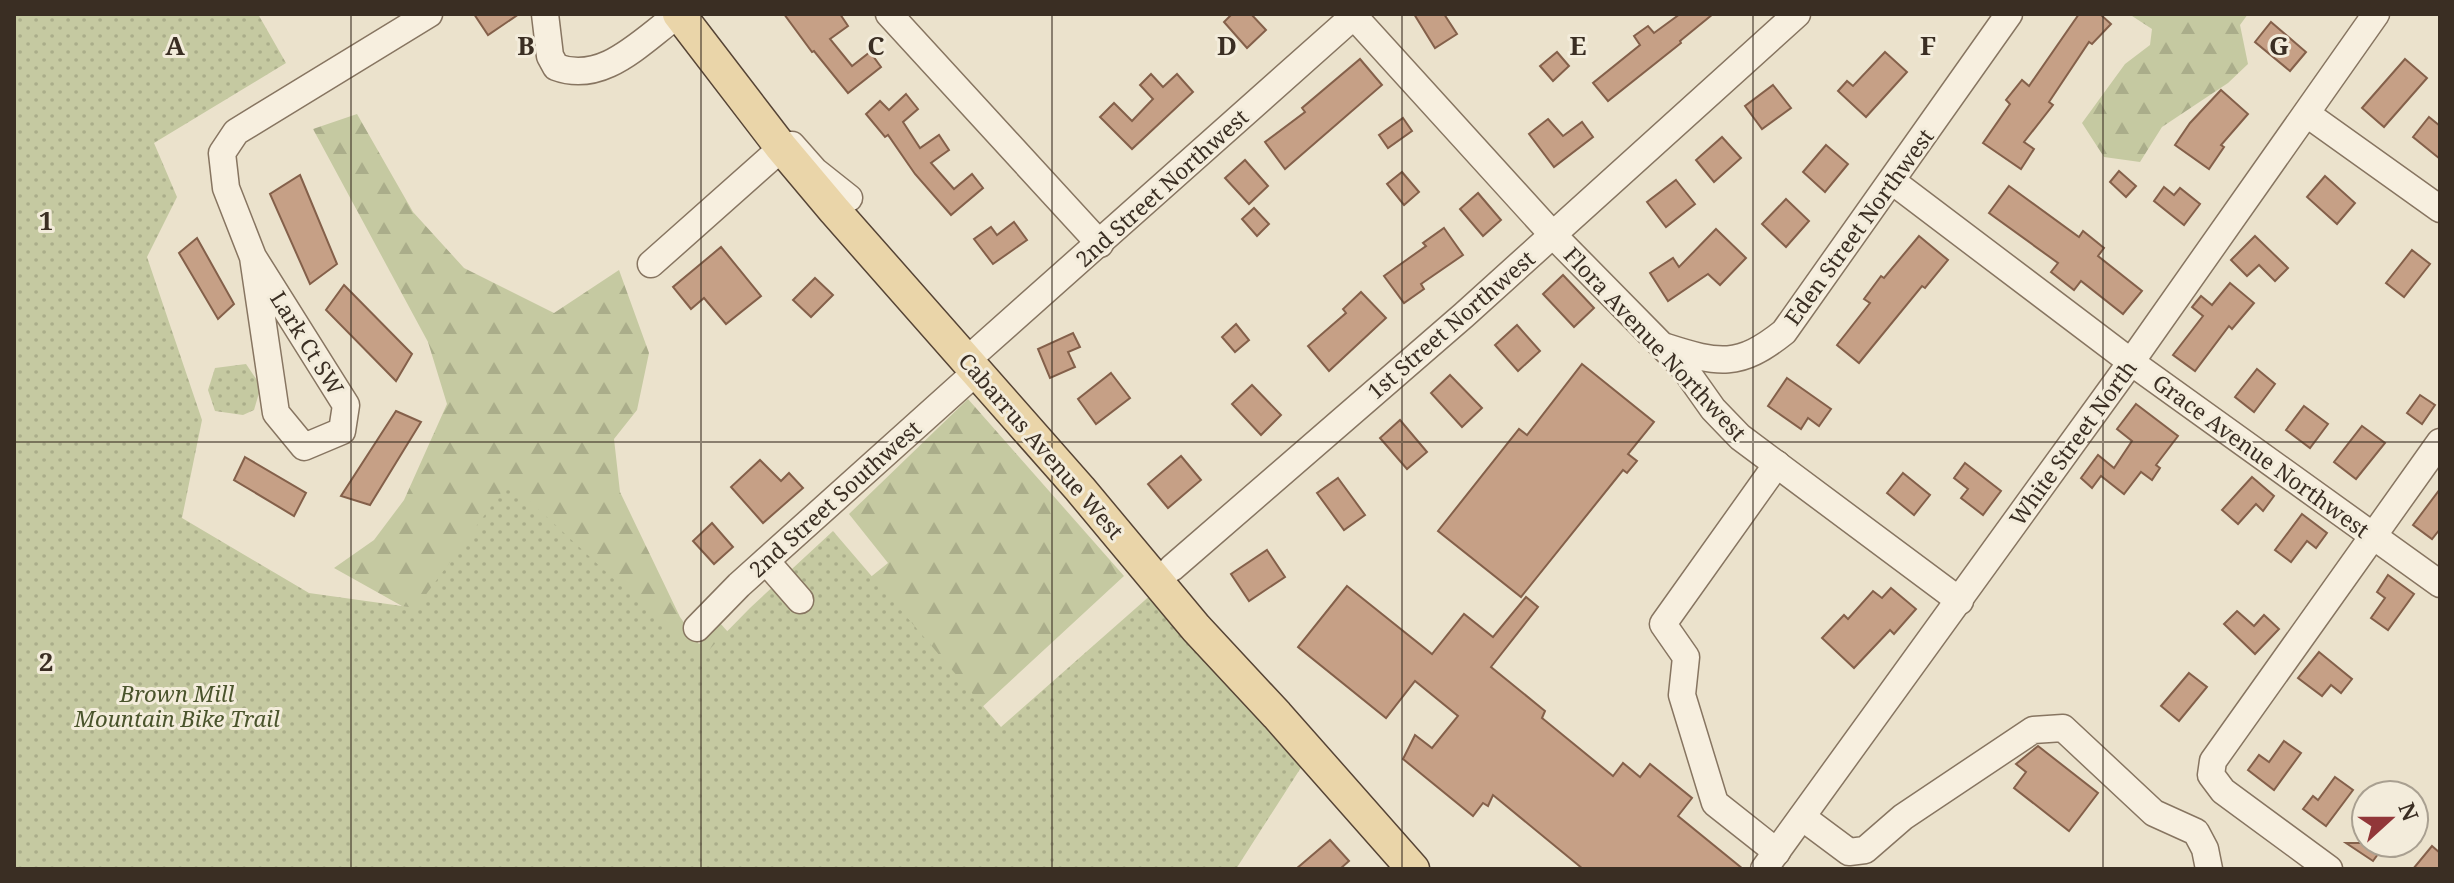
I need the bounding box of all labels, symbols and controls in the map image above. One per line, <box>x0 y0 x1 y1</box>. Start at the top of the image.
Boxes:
text: A <box>165 27 185 63</box>
text: B <box>517 27 535 63</box>
text: C <box>867 27 885 63</box>
text: D <box>1217 27 1237 63</box>
text: E <box>1570 27 1587 63</box>
text: F <box>1920 27 1936 63</box>
text: G <box>2269 27 2289 63</box>
street label: 2nd Street Northwest <box>1069 101 1254 273</box>
street label: Eden Street Northwest <box>1777 122 1940 331</box>
text: 1 <box>39 202 53 238</box>
street label: Flora Avenue Northwest <box>1558 240 1754 447</box>
street label: 1st Street Northwest <box>1360 243 1541 405</box>
street label: Lark Ct SW <box>264 285 351 400</box>
street label: Cabarrus Avenue West <box>952 346 1131 545</box>
street label: White Street North <box>2002 354 2143 531</box>
street label: Grace Avenue Northwest <box>2147 366 2376 544</box>
street label: 2nd Street Southwest <box>742 413 927 584</box>
text: 2 <box>39 643 53 679</box>
park label: Brown Mill Mountain Bike Trail <box>73 678 280 733</box>
north arrow <box>2350 779 2430 859</box>
text: N <box>2392 798 2427 825</box>

